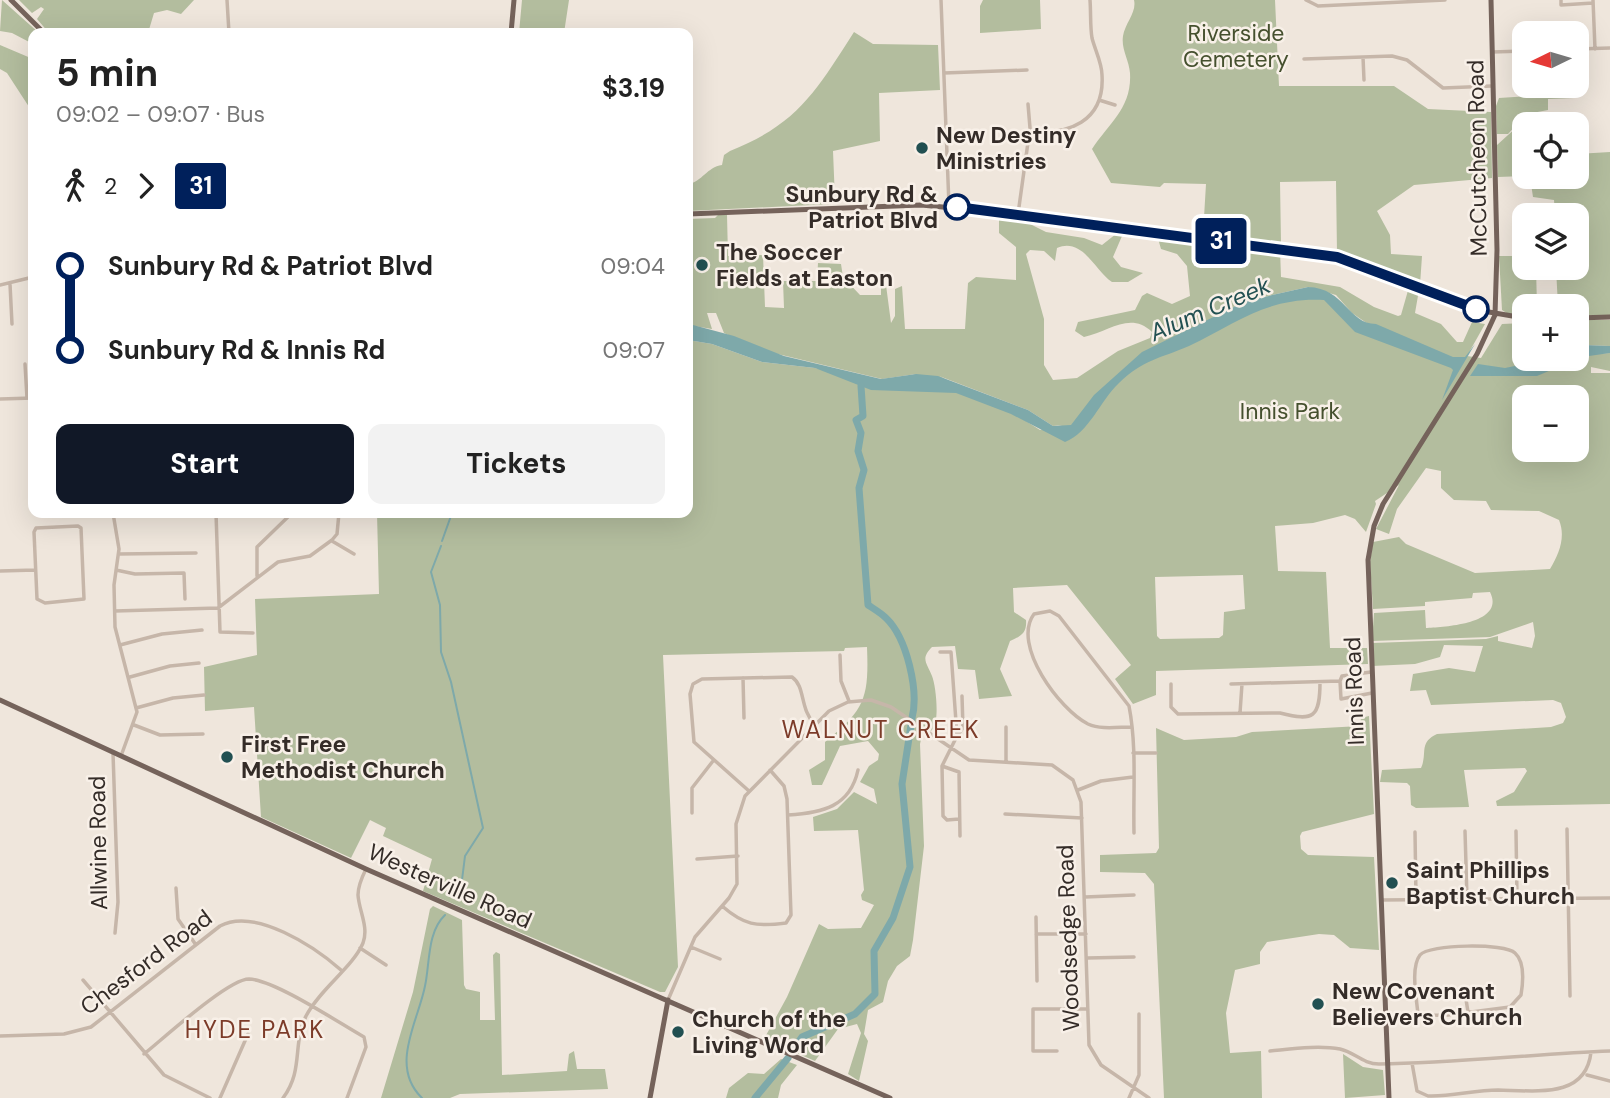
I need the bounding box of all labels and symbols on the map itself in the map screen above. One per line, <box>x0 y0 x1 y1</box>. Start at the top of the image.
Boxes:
park label: Riverside Cemetery <box>1183 18 1289 74</box>
north arrow <box>1512 21 1589 98</box>
street label: McCutcheon Road <box>1460 59 1494 257</box>
place label: New Destiny Ministries <box>936 120 1076 176</box>
marker: New Destiny Ministries <box>914 140 930 156</box>
place label: Sunbury Rd & Patriot Blvd <box>786 179 938 235</box>
marker: Sunbury Rd & Patriot Blvd <box>944 194 970 220</box>
line badge: 31 <box>1190 218 1252 264</box>
place label: The Soccer Fields at Easton <box>716 237 893 293</box>
marker: The Soccer Fields at Easton <box>694 257 710 273</box>
water label: Alum Creek <box>1144 269 1276 348</box>
unlabelled marker <box>1463 296 1489 322</box>
park label: Innis Park <box>1240 396 1341 426</box>
street label: Innis Road <box>1337 636 1371 746</box>
district label: WALNUT CREEK <box>782 714 980 745</box>
place label: First Free Methodist Church <box>241 729 445 785</box>
marker: First Free Methodist Church <box>219 749 235 765</box>
street label: Allwine Road <box>82 775 114 911</box>
street label: Westerville Road <box>363 836 537 936</box>
street label: Woodsedge Road <box>1050 844 1086 1032</box>
place label: Saint Phillips Baptist Church <box>1406 855 1575 911</box>
marker: Saint Phillips Baptist Church <box>1384 875 1400 891</box>
street label: Chesford Road <box>74 903 218 1021</box>
place label: New Covenant Believers Church <box>1332 976 1522 1032</box>
marker: New Covenant Believers Church <box>1310 996 1326 1012</box>
place label: Church of the Living Word <box>692 1004 846 1060</box>
district label: HYDE PARK <box>185 1014 325 1045</box>
marker: Church of the Living Word <box>670 1024 686 1040</box>

